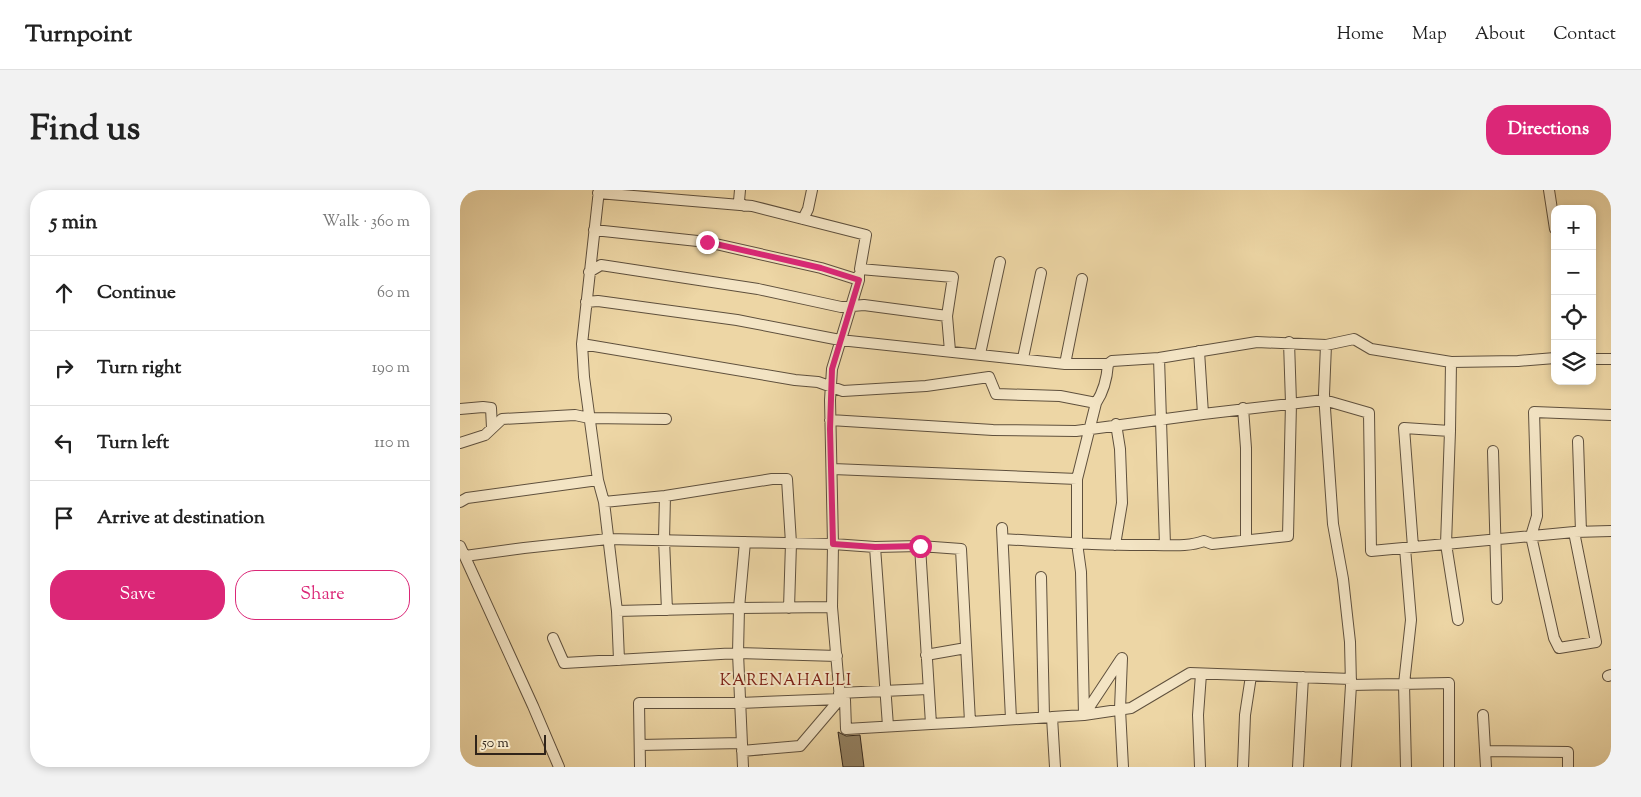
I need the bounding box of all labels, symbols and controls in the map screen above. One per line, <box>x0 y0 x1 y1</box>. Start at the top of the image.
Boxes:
text: Turnpoint <box>25 18 132 52</box>
text: Home <box>1337 22 1384 48</box>
text: Map <box>1412 22 1447 48</box>
text: About <box>1475 22 1525 48</box>
text: Contact <box>1553 22 1616 48</box>
text: Find us <box>30 105 140 156</box>
button: Directions <box>1486 105 1611 155</box>
map controls <box>1551 205 1596 385</box>
button: + <box>1551 205 1596 250</box>
text: 5 min <box>50 208 97 238</box>
text: Walk · 360 m <box>322 211 410 234</box>
route end <box>696 231 719 254</box>
button: − <box>1551 250 1596 295</box>
icon: ahead <box>50 279 78 307</box>
text: Continue <box>97 280 176 307</box>
text: 60 m <box>377 282 410 305</box>
button: locate <box>1551 295 1596 340</box>
button: layers <box>1551 340 1596 385</box>
icon: right <box>50 354 78 382</box>
text: Turn right <box>97 355 181 382</box>
text: 190 m <box>372 357 410 380</box>
icon: left <box>50 429 78 457</box>
text: Turn left <box>97 430 169 457</box>
text: 110 m <box>374 432 410 455</box>
icon: arrive <box>50 504 78 532</box>
text: Arrive at destination <box>97 505 265 532</box>
route start <box>909 535 932 558</box>
button: Save <box>50 570 225 620</box>
button: Share <box>235 570 410 620</box>
district label: KARENAHALLI <box>720 670 852 693</box>
scale bar <box>475 732 546 755</box>
text: 50 m <box>482 734 509 754</box>

